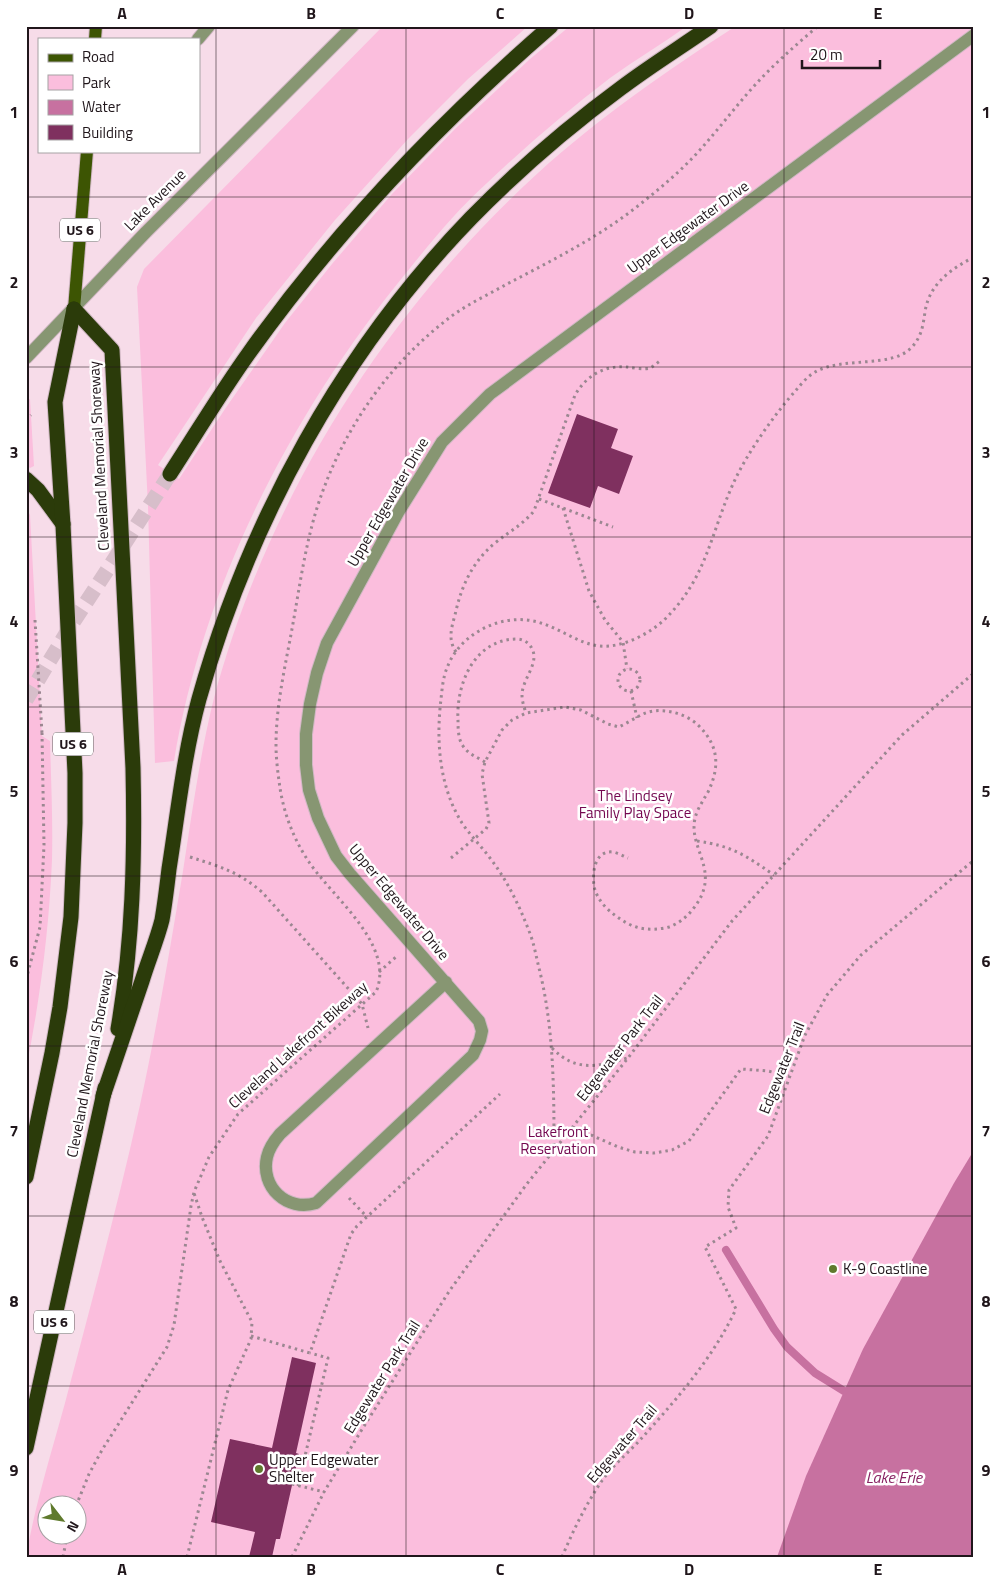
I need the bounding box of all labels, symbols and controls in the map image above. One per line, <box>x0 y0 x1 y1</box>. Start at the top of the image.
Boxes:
text: A <box>117 1 127 25</box>
text: B <box>306 1 316 25</box>
text: C <box>496 1 505 25</box>
text: D <box>684 1 694 25</box>
text: E <box>874 1 883 25</box>
legend <box>38 38 200 152</box>
scale bar <box>802 38 880 70</box>
text: 20 m <box>810 43 843 66</box>
text: Road <box>82 45 114 68</box>
text: Park <box>82 71 111 94</box>
text: Water <box>82 95 121 118</box>
text: 1 <box>10 100 18 124</box>
text: 1 <box>982 100 990 124</box>
text: Building <box>82 121 133 144</box>
street label: Lake Avenue <box>118 163 191 236</box>
street label: Upper Edgewater Drive <box>622 174 753 279</box>
road number: US 6 <box>60 218 100 242</box>
text: 2 <box>10 270 18 294</box>
text: 2 <box>982 270 990 294</box>
street label: Cleveland Memorial Shoreway <box>82 361 115 552</box>
street label: Upper Edgewater Drive <box>341 433 434 571</box>
text: 3 <box>10 440 18 464</box>
text: 3 <box>982 440 990 464</box>
text: 4 <box>10 609 19 633</box>
text: 4 <box>982 609 991 633</box>
road number: US 6 <box>53 732 93 756</box>
text: 5 <box>10 779 19 803</box>
text: 5 <box>982 779 991 803</box>
park label: The Lindsey Family Play Space <box>579 784 691 824</box>
street label: Upper Edgewater Drive <box>344 838 455 965</box>
text: 6 <box>10 949 19 973</box>
text: 6 <box>982 949 991 973</box>
street label: Cleveland Memorial Shoreway <box>60 968 119 1159</box>
street label: Cleveland Lakefront Bikeway <box>223 976 373 1114</box>
street label: Edgewater Park Trail <box>571 990 669 1106</box>
street label: Edgewater Trail <box>753 1018 810 1117</box>
text: 7 <box>10 1119 18 1143</box>
text: 7 <box>982 1119 990 1143</box>
park label: Lakefront Reservation <box>520 1120 596 1160</box>
place label: K-9 Coastline <box>843 1257 927 1280</box>
marker: K-9 Coastline <box>827 1263 839 1275</box>
text: 8 <box>10 1289 19 1313</box>
text: 8 <box>982 1289 991 1313</box>
road number: US 6 <box>34 1310 74 1334</box>
street label: Edgewater Park Trail <box>337 1316 426 1438</box>
street label: Edgewater Trail <box>581 1399 662 1488</box>
place label: Upper Edgewater Shelter <box>269 1448 379 1488</box>
text: 9 <box>10 1458 19 1482</box>
text: 9 <box>982 1458 991 1482</box>
marker: Upper Edgewater Shelter <box>253 1463 265 1475</box>
water label: Lake Erie <box>866 1465 924 1489</box>
north arrow <box>38 1496 88 1546</box>
text: N <box>62 1517 85 1537</box>
text: A <box>117 1557 127 1581</box>
text: B <box>306 1557 316 1581</box>
text: C <box>496 1557 505 1581</box>
text: D <box>684 1557 694 1581</box>
text: E <box>874 1557 883 1581</box>

